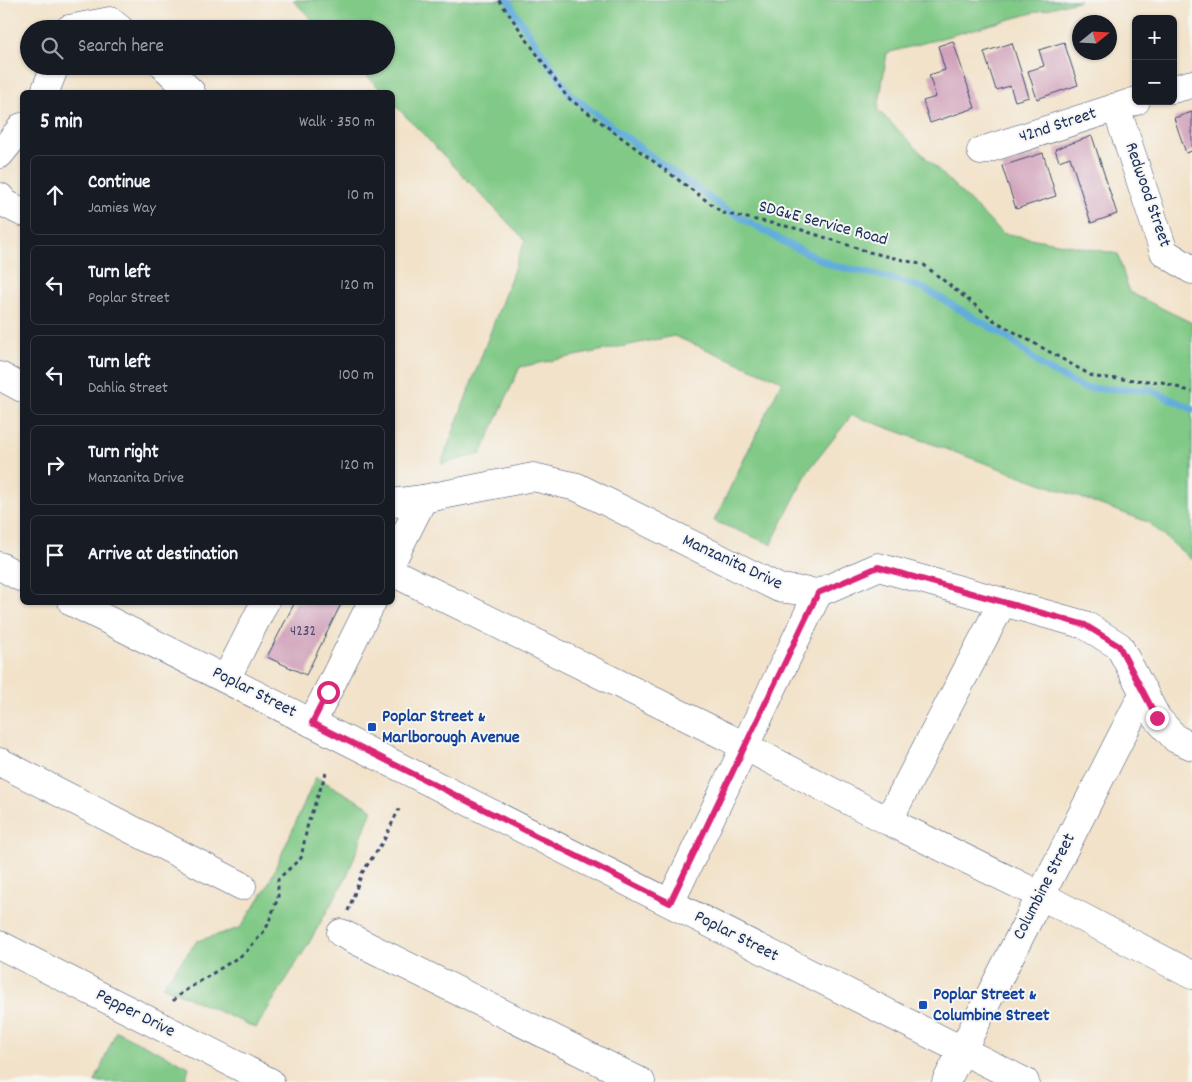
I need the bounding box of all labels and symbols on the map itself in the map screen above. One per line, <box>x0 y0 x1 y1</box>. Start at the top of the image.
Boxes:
north arrow <box>1072 15 1117 60</box>
street label: 42nd Street <box>1016 102 1100 150</box>
street label: Redwood Street <box>1117 139 1177 251</box>
street label: SDG&E Service Road <box>756 195 890 253</box>
street label: Manzanita Drive <box>678 529 786 597</box>
house number: 4232 <box>290 621 316 643</box>
street label: Poplar Street <box>207 661 301 725</box>
route start <box>317 681 340 704</box>
place label: Poplar Street & Marlborough Avenue <box>382 705 520 751</box>
route end <box>1146 707 1169 730</box>
marker: Poplar Street & Marlborough Avenue <box>366 721 378 733</box>
street label: Columbine Street <box>1007 829 1083 945</box>
street label: Poplar Street <box>689 905 783 969</box>
street label: Pepper Drive <box>91 983 179 1045</box>
place label: Poplar Street & Columbine Street <box>933 983 1050 1029</box>
marker: Poplar Street & Columbine Street <box>917 999 929 1011</box>

